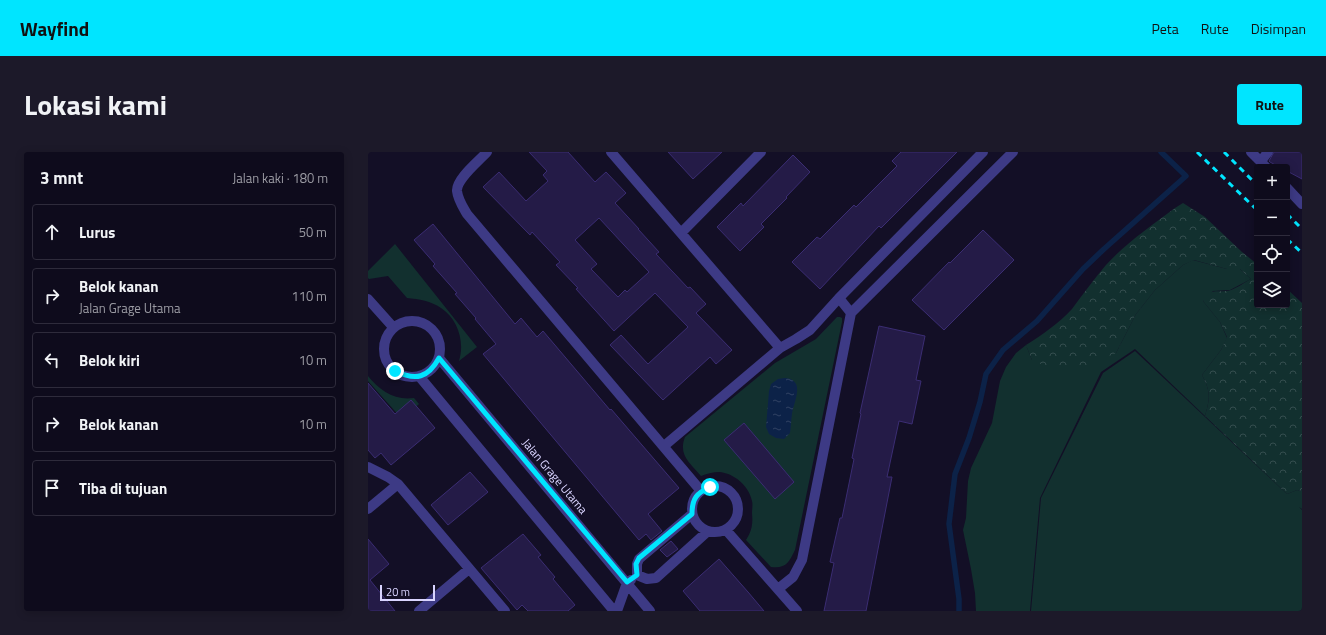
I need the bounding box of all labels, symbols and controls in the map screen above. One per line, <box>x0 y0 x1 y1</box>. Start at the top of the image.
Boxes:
text: Wayfind <box>20 14 89 43</box>
text: Peta <box>1152 18 1179 39</box>
text: Rute <box>1201 18 1229 39</box>
text: Disimpan <box>1251 18 1306 39</box>
text: Lokasi kami <box>24 83 167 126</box>
button: Rute <box>1237 84 1302 125</box>
map controls <box>1254 164 1290 308</box>
button: + <box>1254 164 1290 200</box>
text: 3 mnt <box>40 165 83 191</box>
text: Jalan kaki · 180 m <box>232 168 328 188</box>
button: − <box>1254 200 1290 236</box>
icon: ahead <box>41 221 63 243</box>
text: Lurus <box>79 221 115 244</box>
text: 50 m <box>299 222 327 242</box>
button: locate <box>1254 236 1290 272</box>
button: layers <box>1254 272 1290 308</box>
text: Belok kanan <box>79 275 159 298</box>
icon: right <box>41 285 63 307</box>
text: 110 m <box>291 286 327 306</box>
text: Jalan Grage Utama <box>79 298 181 318</box>
icon: left <box>41 349 63 371</box>
text: Belok kiri <box>79 349 140 372</box>
text: 10 m <box>299 350 327 370</box>
route end <box>386 362 404 380</box>
icon: right <box>41 413 63 435</box>
text: Belok kanan <box>79 413 159 436</box>
text: 10 m <box>299 414 327 434</box>
street label: Jalan Grage Utama <box>518 434 592 518</box>
icon: arrive <box>41 477 63 499</box>
text: Tiba di tujuan <box>79 477 167 500</box>
route start <box>701 478 719 496</box>
scale bar <box>380 583 435 602</box>
text: 20 m <box>386 584 410 600</box>

